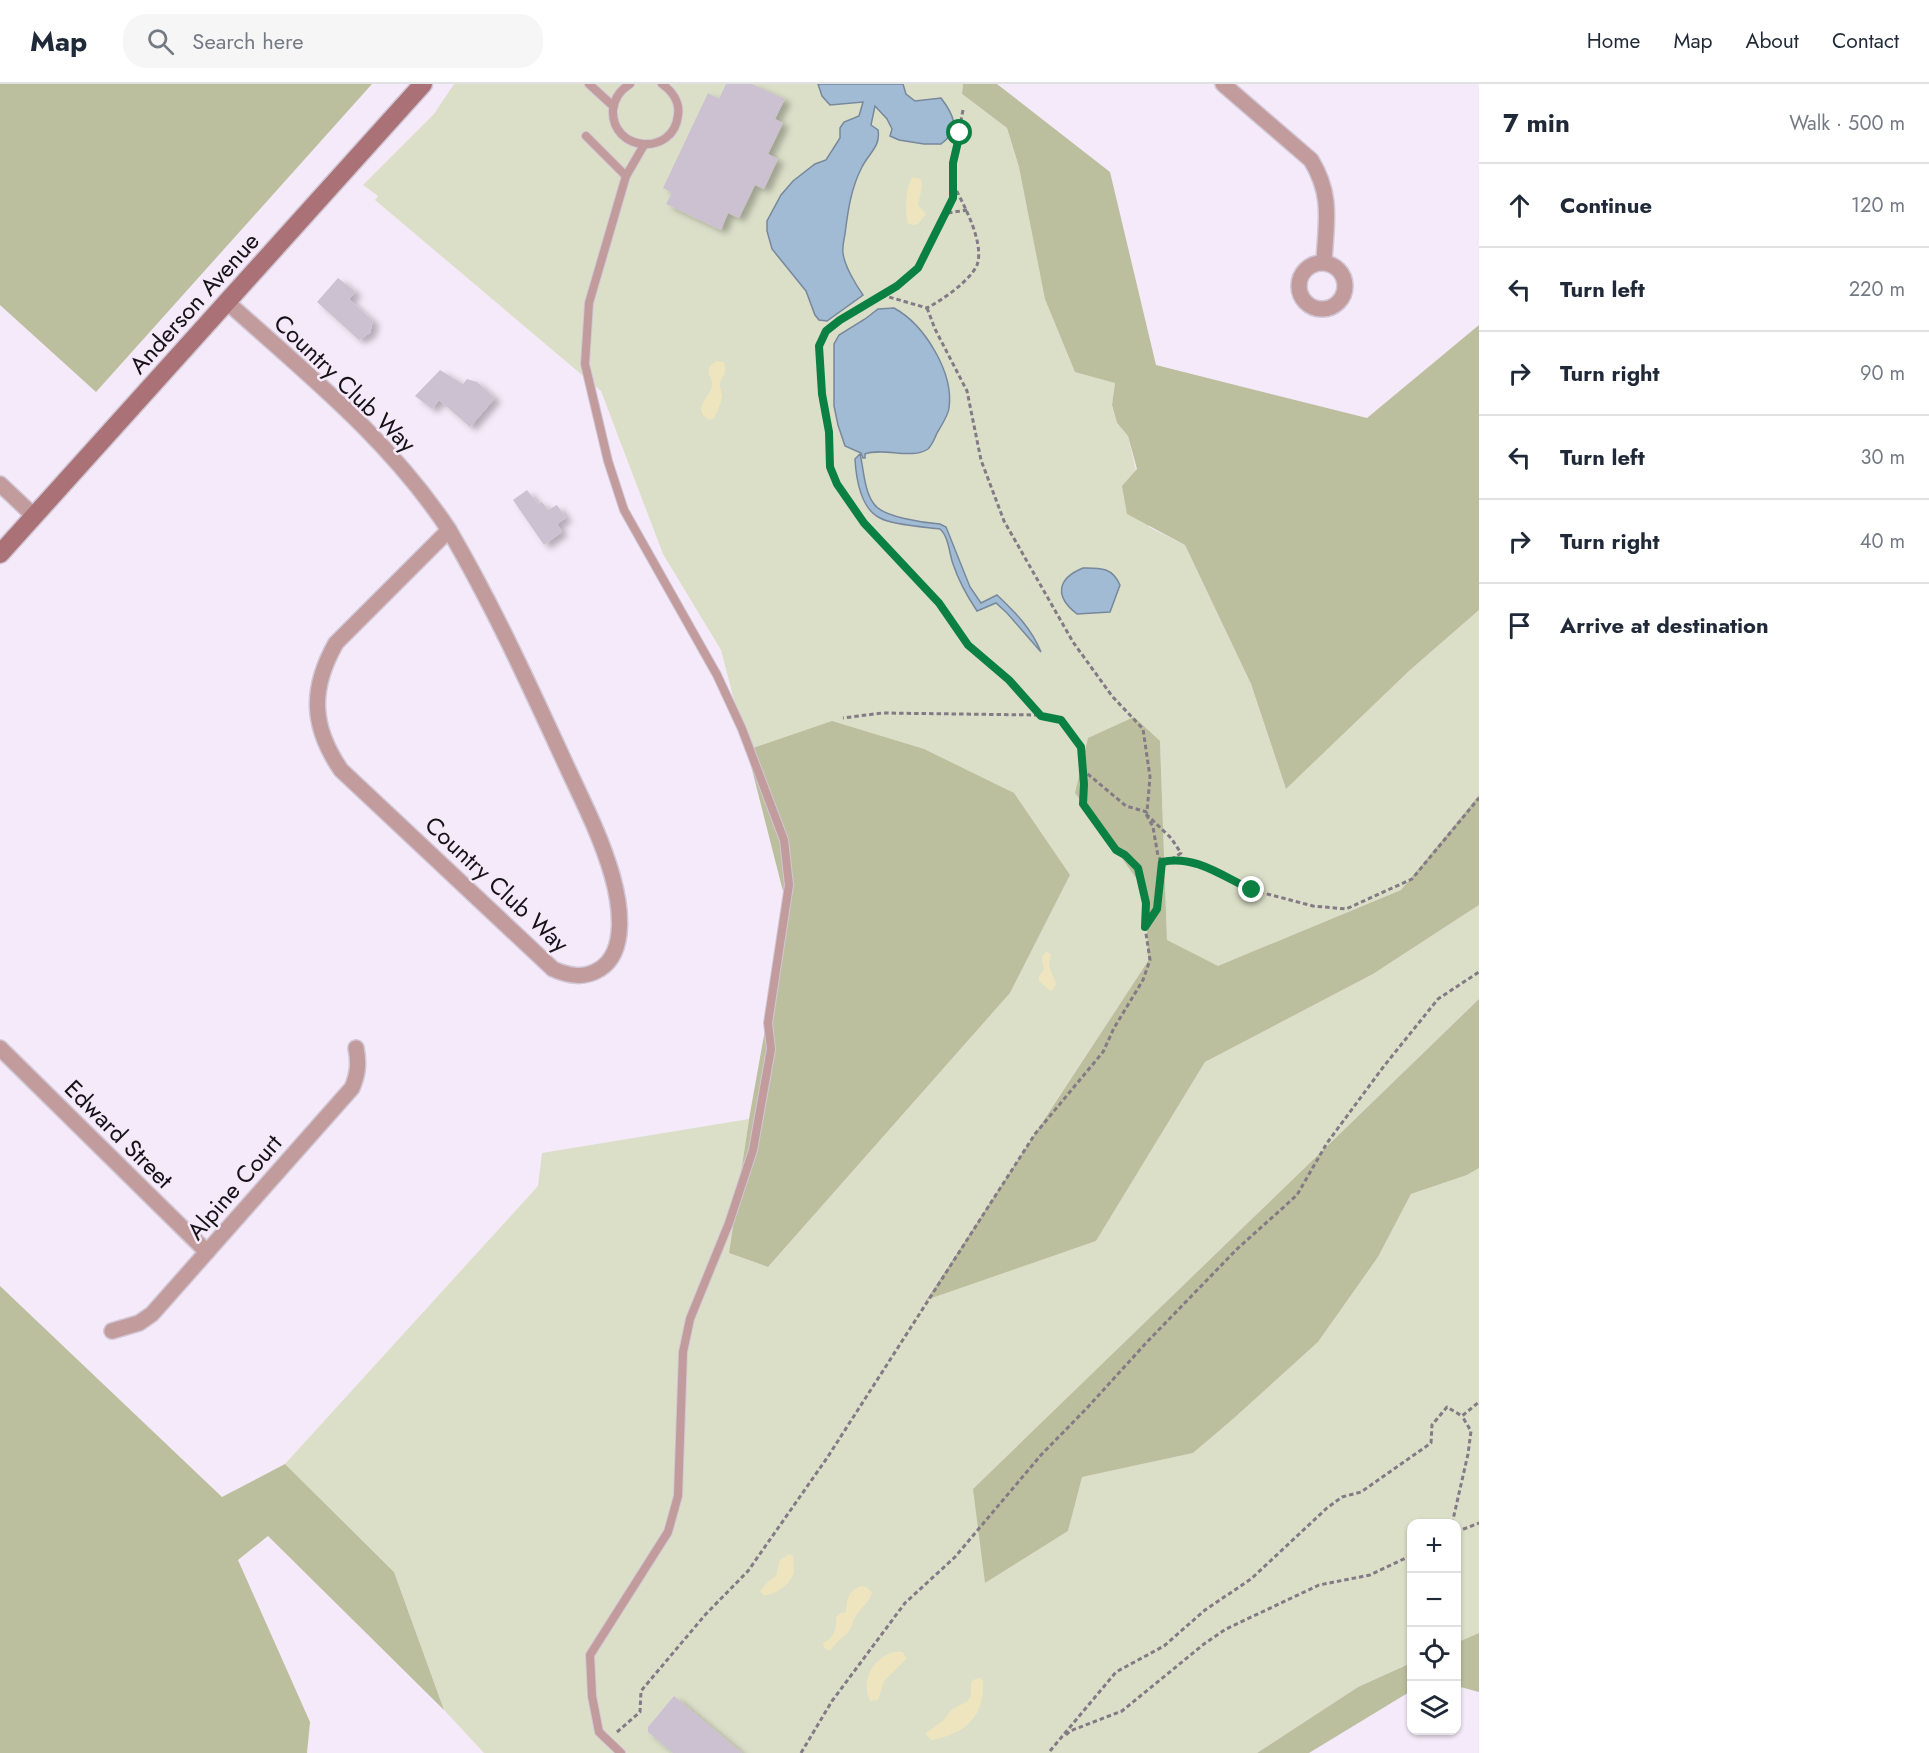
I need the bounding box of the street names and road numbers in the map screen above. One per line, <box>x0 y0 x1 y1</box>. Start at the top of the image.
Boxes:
street label: Anderson Avenue <box>121 224 267 382</box>
street label: Country Club Way <box>266 306 424 460</box>
street label: Country Club Way <box>417 808 577 961</box>
street label: Edward Street <box>57 1072 181 1196</box>
street label: Alpine Court <box>178 1126 290 1247</box>

